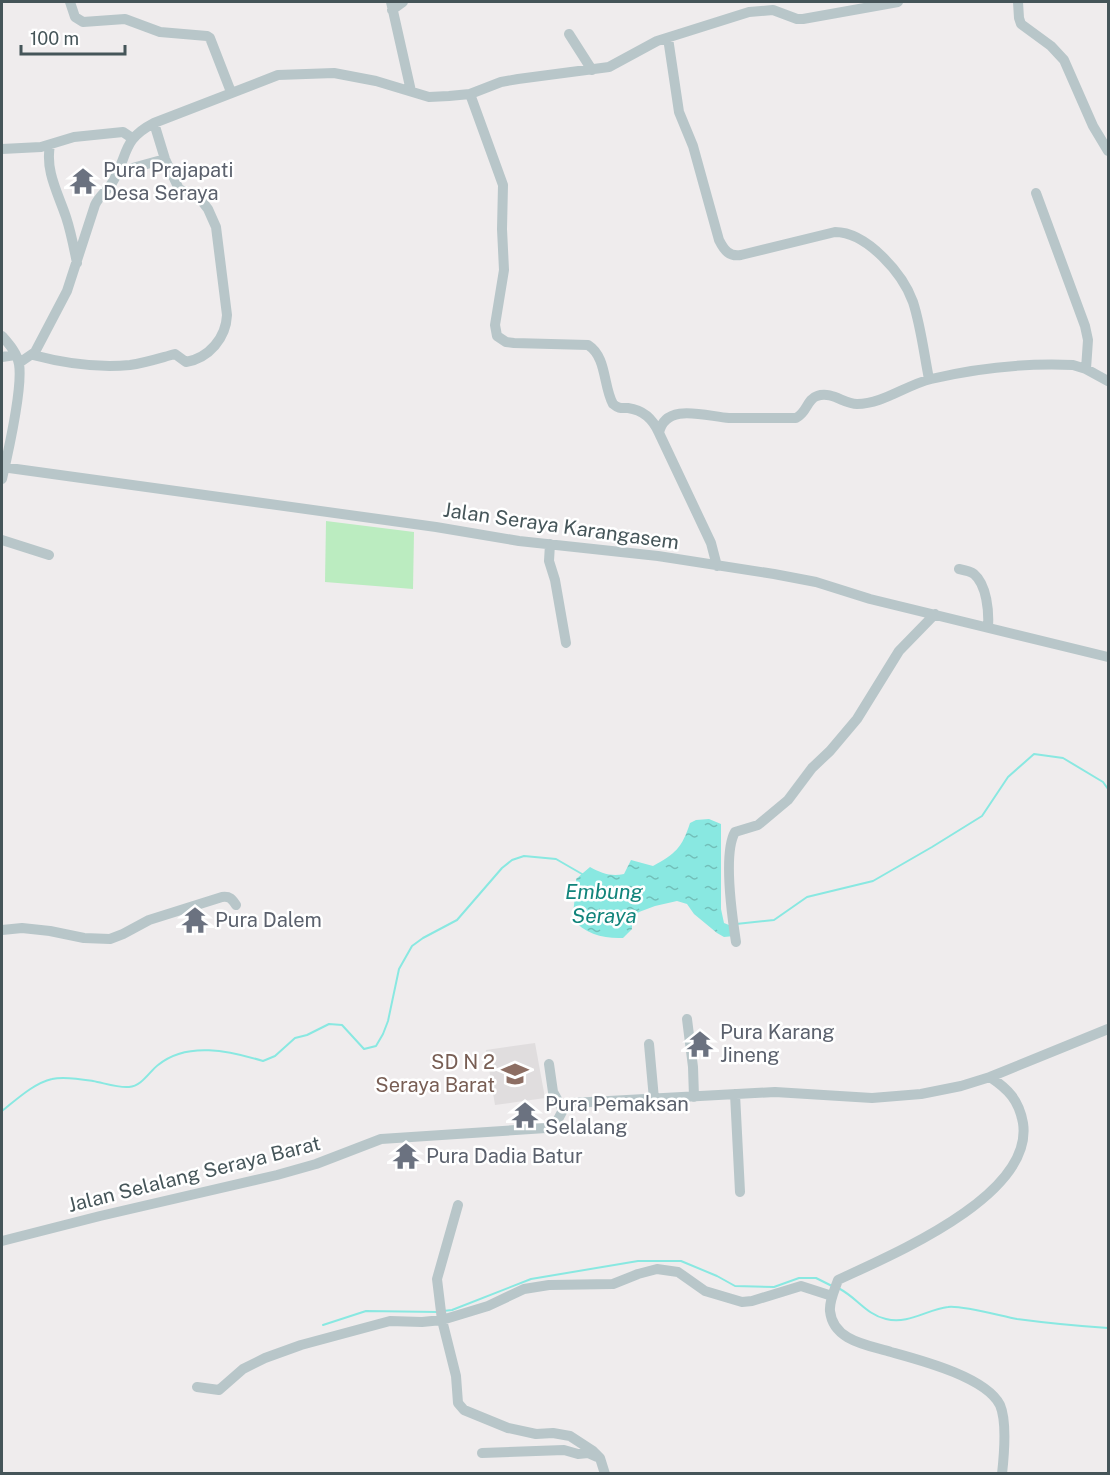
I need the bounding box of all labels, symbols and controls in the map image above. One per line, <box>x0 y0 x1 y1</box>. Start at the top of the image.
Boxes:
scale bar <box>21 18 124 56</box>
text: 100 m <box>30 28 79 49</box>
place label: Pura Prajapati Desa Seraya <box>103 158 233 205</box>
temple icon: Pura Prajapati Desa Seraya <box>68 166 98 196</box>
street label: Jalan Seraya Karangasem <box>441 498 681 554</box>
water label: Embung Seraya <box>565 879 644 928</box>
temple icon: Pura Dalem <box>180 905 210 935</box>
place label: Pura Dalem <box>215 908 322 932</box>
place label: Pura Karang Jineng <box>720 1020 835 1067</box>
temple icon: Pura Karang Jineng <box>685 1029 715 1059</box>
place label: SD N 2 Seraya Barat <box>375 1050 495 1097</box>
school or university icon: SD N 2 Seraya Barat <box>500 1059 530 1089</box>
place label: Pura Pemaksan Selalang <box>545 1092 689 1139</box>
temple icon: Pura Pemaksan Selalang <box>510 1100 540 1130</box>
street label: Jalan Selalang Seraya Barat <box>65 1131 323 1217</box>
temple icon: Pura Dadia Batur <box>391 1141 421 1171</box>
place label: Pura Dadia Batur <box>426 1144 583 1168</box>

